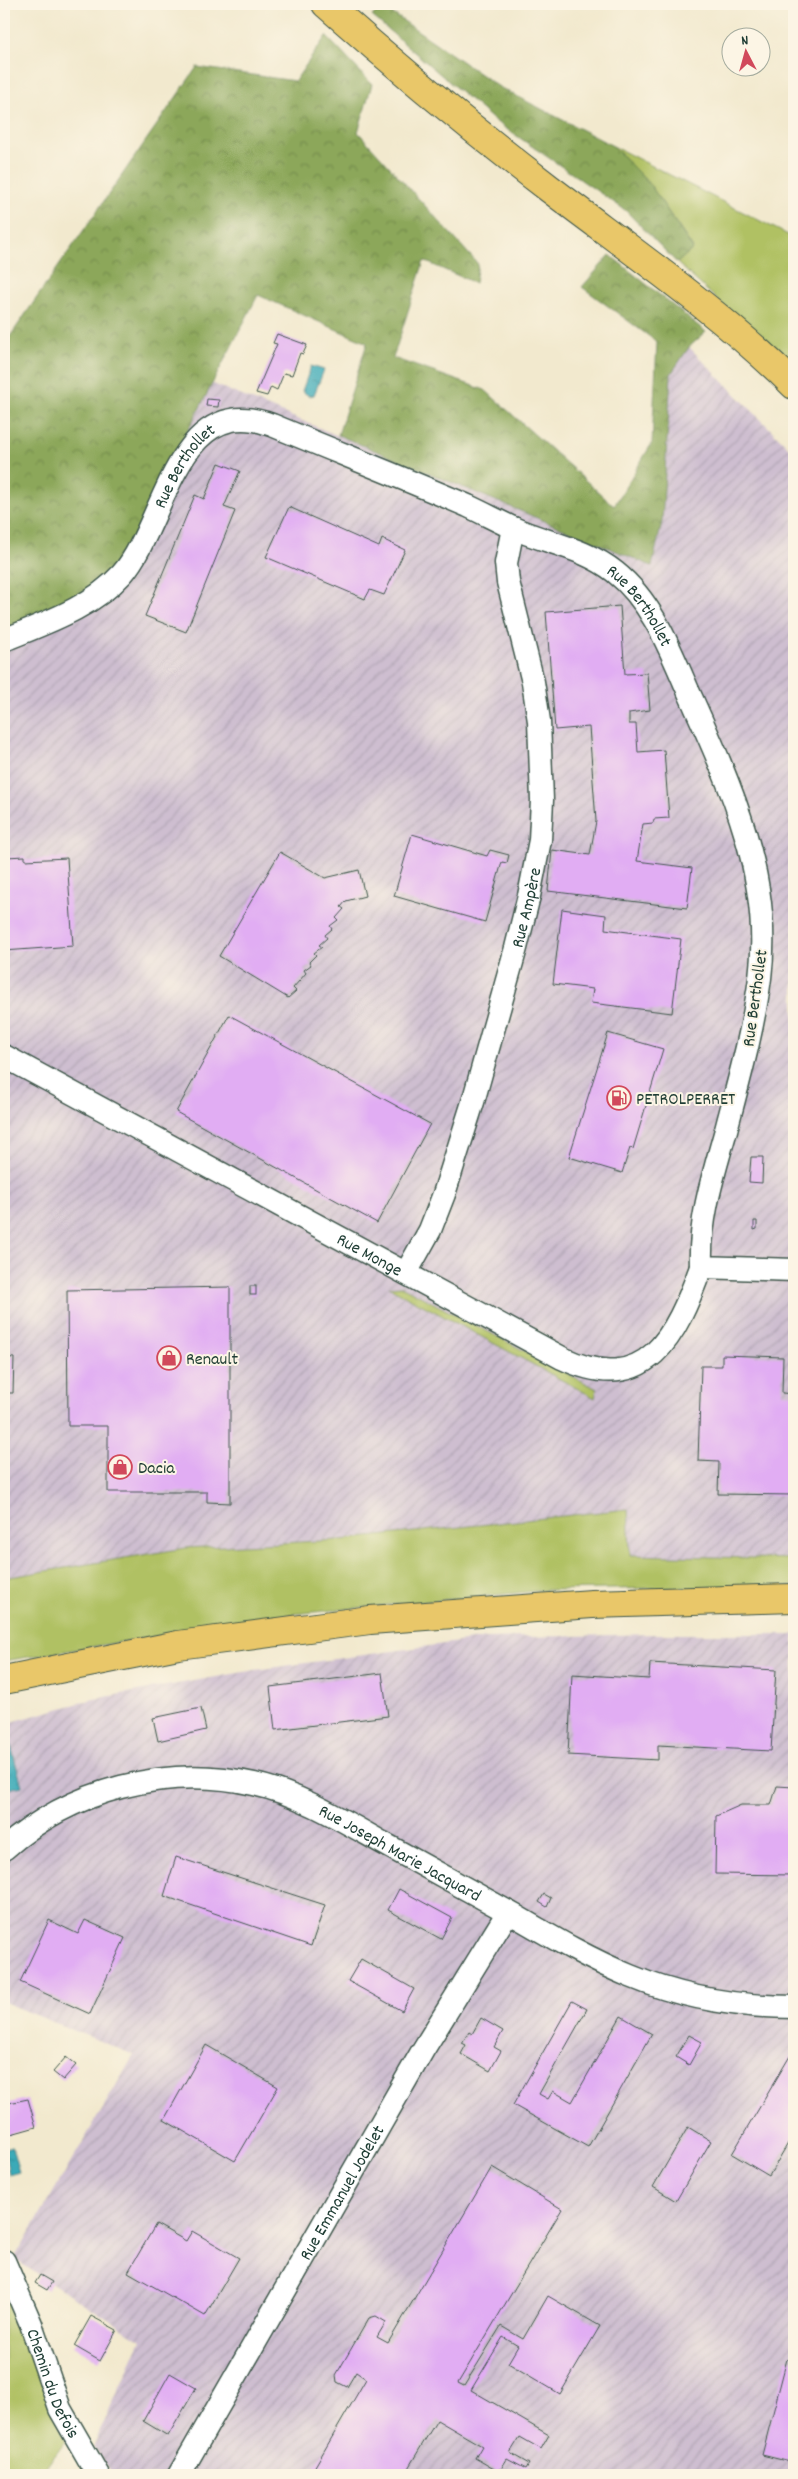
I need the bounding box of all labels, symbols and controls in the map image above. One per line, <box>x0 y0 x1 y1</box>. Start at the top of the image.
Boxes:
north arrow <box>720 28 770 78</box>
text: N <box>740 31 749 51</box>
street label: Rue Berthollet <box>149 419 221 513</box>
street label: Rue Berthollet <box>600 560 677 652</box>
street label: Rue Ampère <box>507 866 549 951</box>
street label: Rue Berthollet <box>737 948 776 1048</box>
fuel station icon: PETROLPERRET <box>606 1085 632 1111</box>
place label: PETROLPERRET <box>636 1088 735 1113</box>
street label: Rue Monge <box>331 1228 406 1284</box>
shop icon: Renault <box>156 1345 182 1371</box>
place label: Renault <box>186 1348 238 1373</box>
shop icon: Dacia <box>107 1454 133 1480</box>
place label: Dacia <box>138 1457 175 1482</box>
street label: Rue Joseph Marie Jacquard <box>314 1800 485 1910</box>
street label: Rue Emmanuel Jodelet <box>295 2121 392 2266</box>
street label: Chemin du Defois <box>19 2326 84 2444</box>

